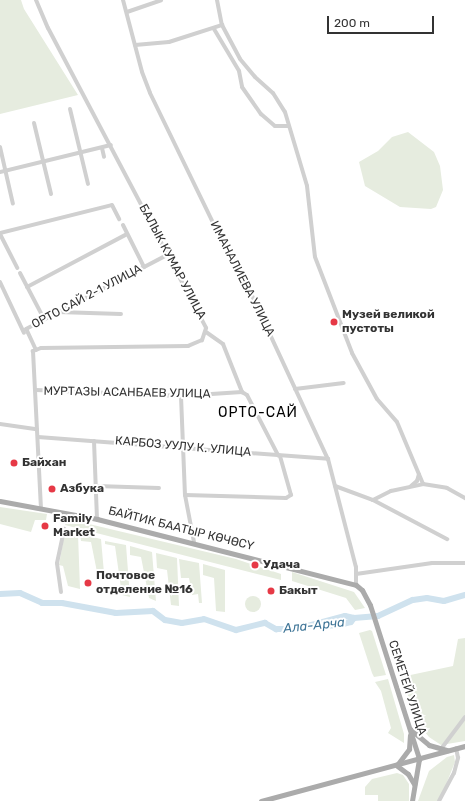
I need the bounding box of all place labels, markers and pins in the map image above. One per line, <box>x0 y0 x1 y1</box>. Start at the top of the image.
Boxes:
place label: Музей великой пустоты <box>342 308 435 336</box>
marker: Музей великой пустоты <box>329 317 339 327</box>
place label: Байхан <box>22 456 66 470</box>
marker: Байхан <box>9 458 19 468</box>
place label: Азбука <box>60 482 104 496</box>
marker: Азбука <box>47 484 57 494</box>
place label: Family Market <box>53 512 95 540</box>
marker: Family Market <box>40 521 50 531</box>
place label: Удача <box>263 558 300 572</box>
marker: Удача <box>250 560 260 570</box>
place label: Почтовое отделение №16 <box>96 569 193 597</box>
marker: Почтовое отделение №16 <box>83 578 93 588</box>
place label: Бакыт <box>279 584 318 598</box>
marker: Бакыт <box>266 586 276 596</box>

